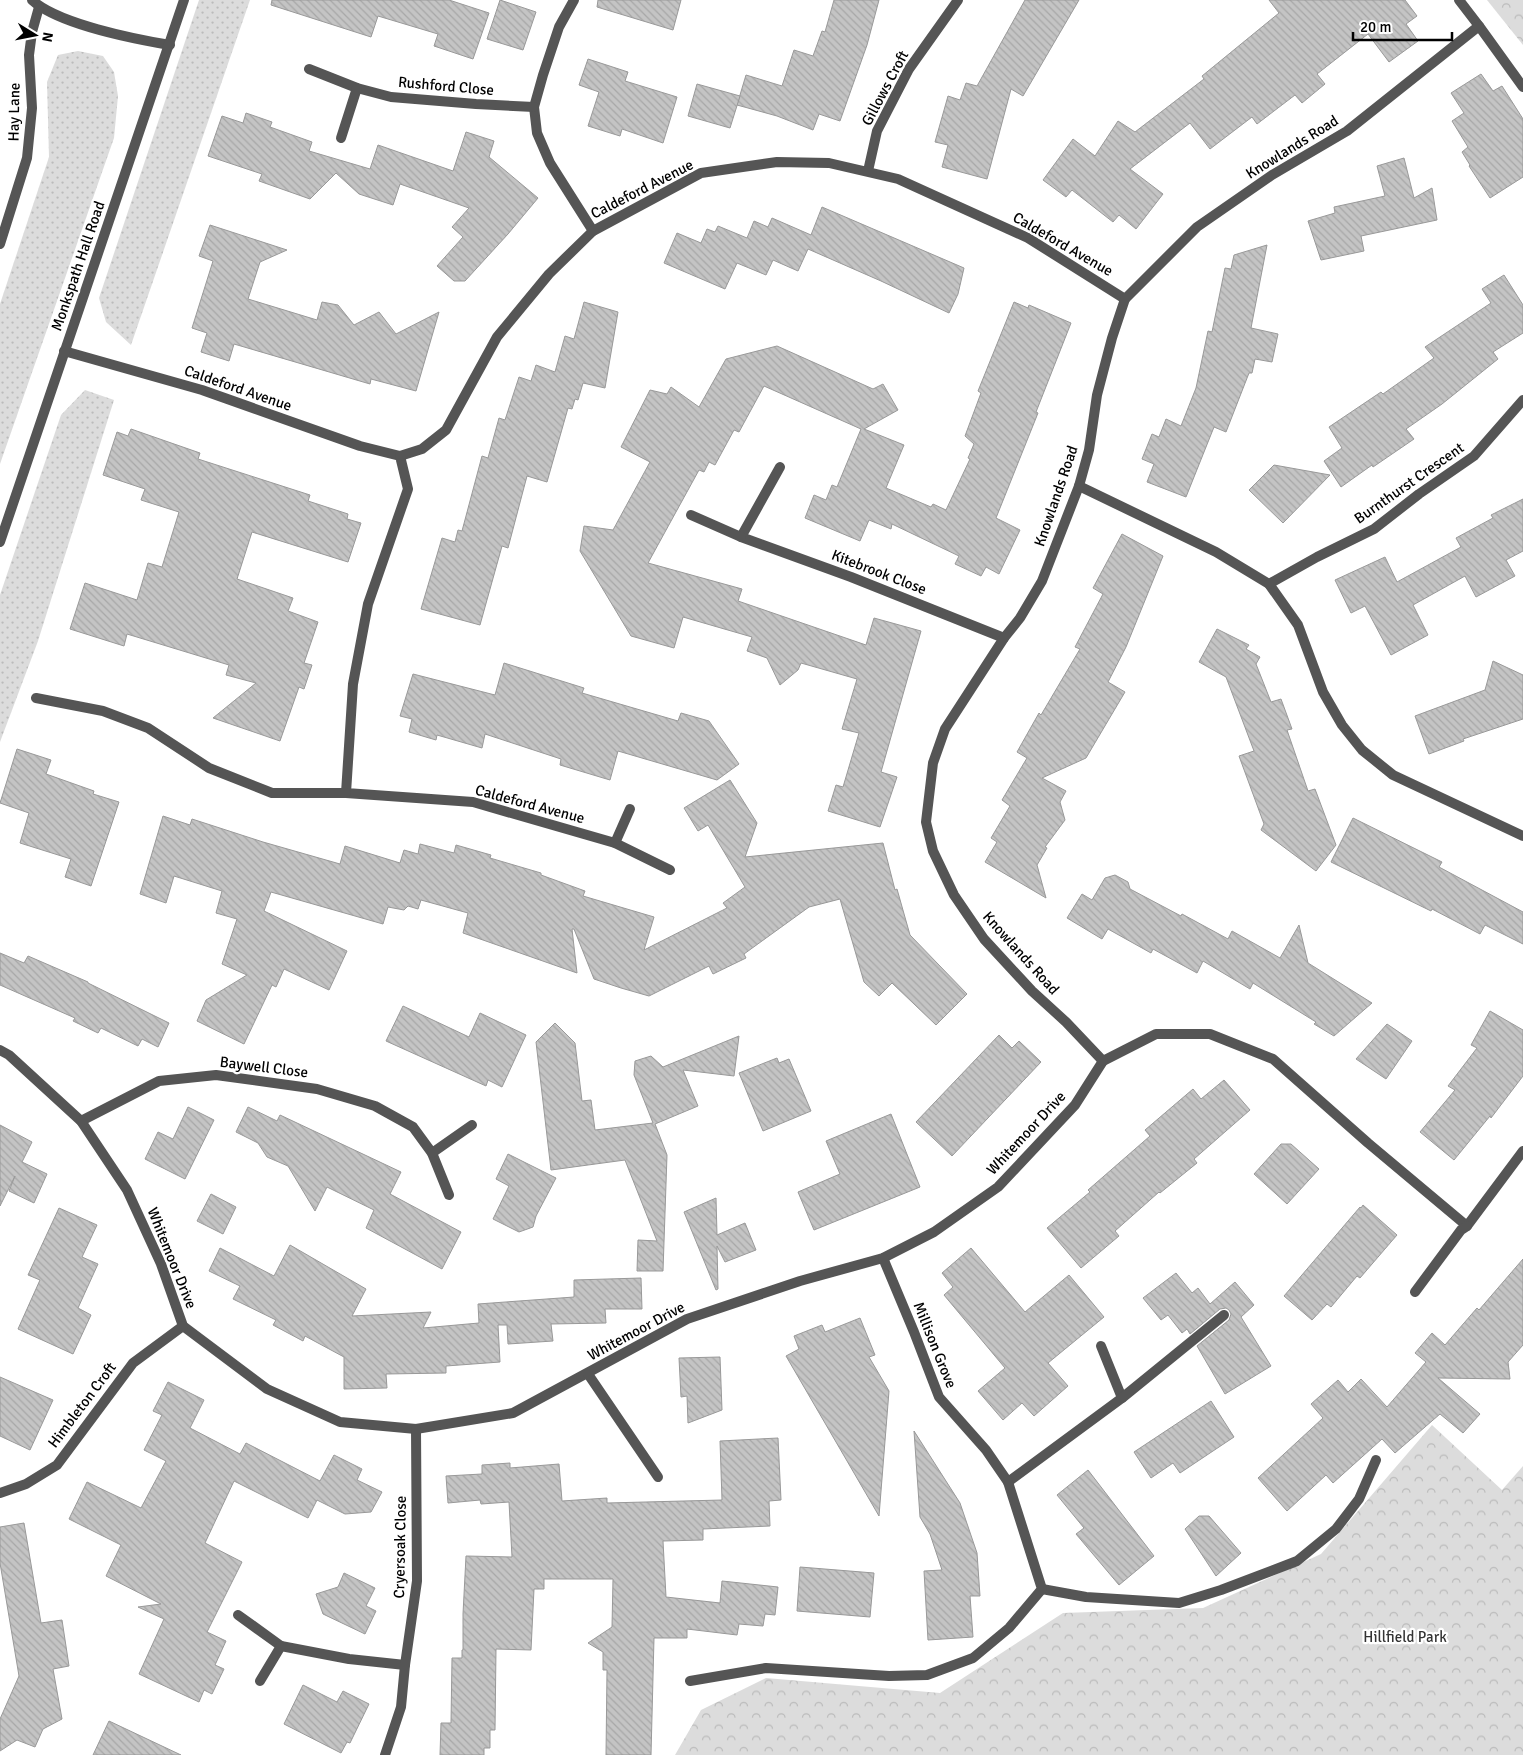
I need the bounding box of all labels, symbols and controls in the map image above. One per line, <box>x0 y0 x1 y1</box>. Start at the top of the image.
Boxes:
north arrow <box>10 10 60 60</box>
scale bar <box>1353 10 1452 42</box>
text: 20 m <box>1360 18 1391 36</box>
text: N <box>38 31 57 43</box>
street label: Gillows Croft <box>858 47 912 129</box>
street label: Rushford Close <box>397 73 495 99</box>
street label: Hay Lane <box>4 82 24 142</box>
street label: Knowlands Road <box>1242 111 1342 183</box>
street label: Caldeford Avenue <box>588 155 696 223</box>
street label: Monkspath Hall Road <box>47 199 109 333</box>
street label: Caldeford Avenue <box>1010 208 1116 280</box>
street label: Caldeford Avenue <box>182 361 294 415</box>
street label: Burnthurst Crescent <box>1351 438 1467 528</box>
street label: Knowlands Road <box>1030 443 1082 549</box>
street label: Kitebrook Close <box>829 546 929 598</box>
street label: Caldeford Avenue <box>473 781 587 827</box>
street label: Knowlands Road <box>979 908 1063 998</box>
street label: Baywell Close <box>219 1053 309 1081</box>
street label: Whitemoor Drive <box>983 1088 1069 1178</box>
street label: Whitemoor Drive <box>144 1205 200 1311</box>
street label: Whitemoor Drive <box>584 1298 688 1364</box>
street label: Millison Grove <box>910 1299 960 1391</box>
street label: Himbleton Croft <box>44 1359 120 1451</box>
street label: Cryersoak Close <box>390 1495 410 1599</box>
park label: Hillfield Park <box>1363 1628 1447 1646</box>

